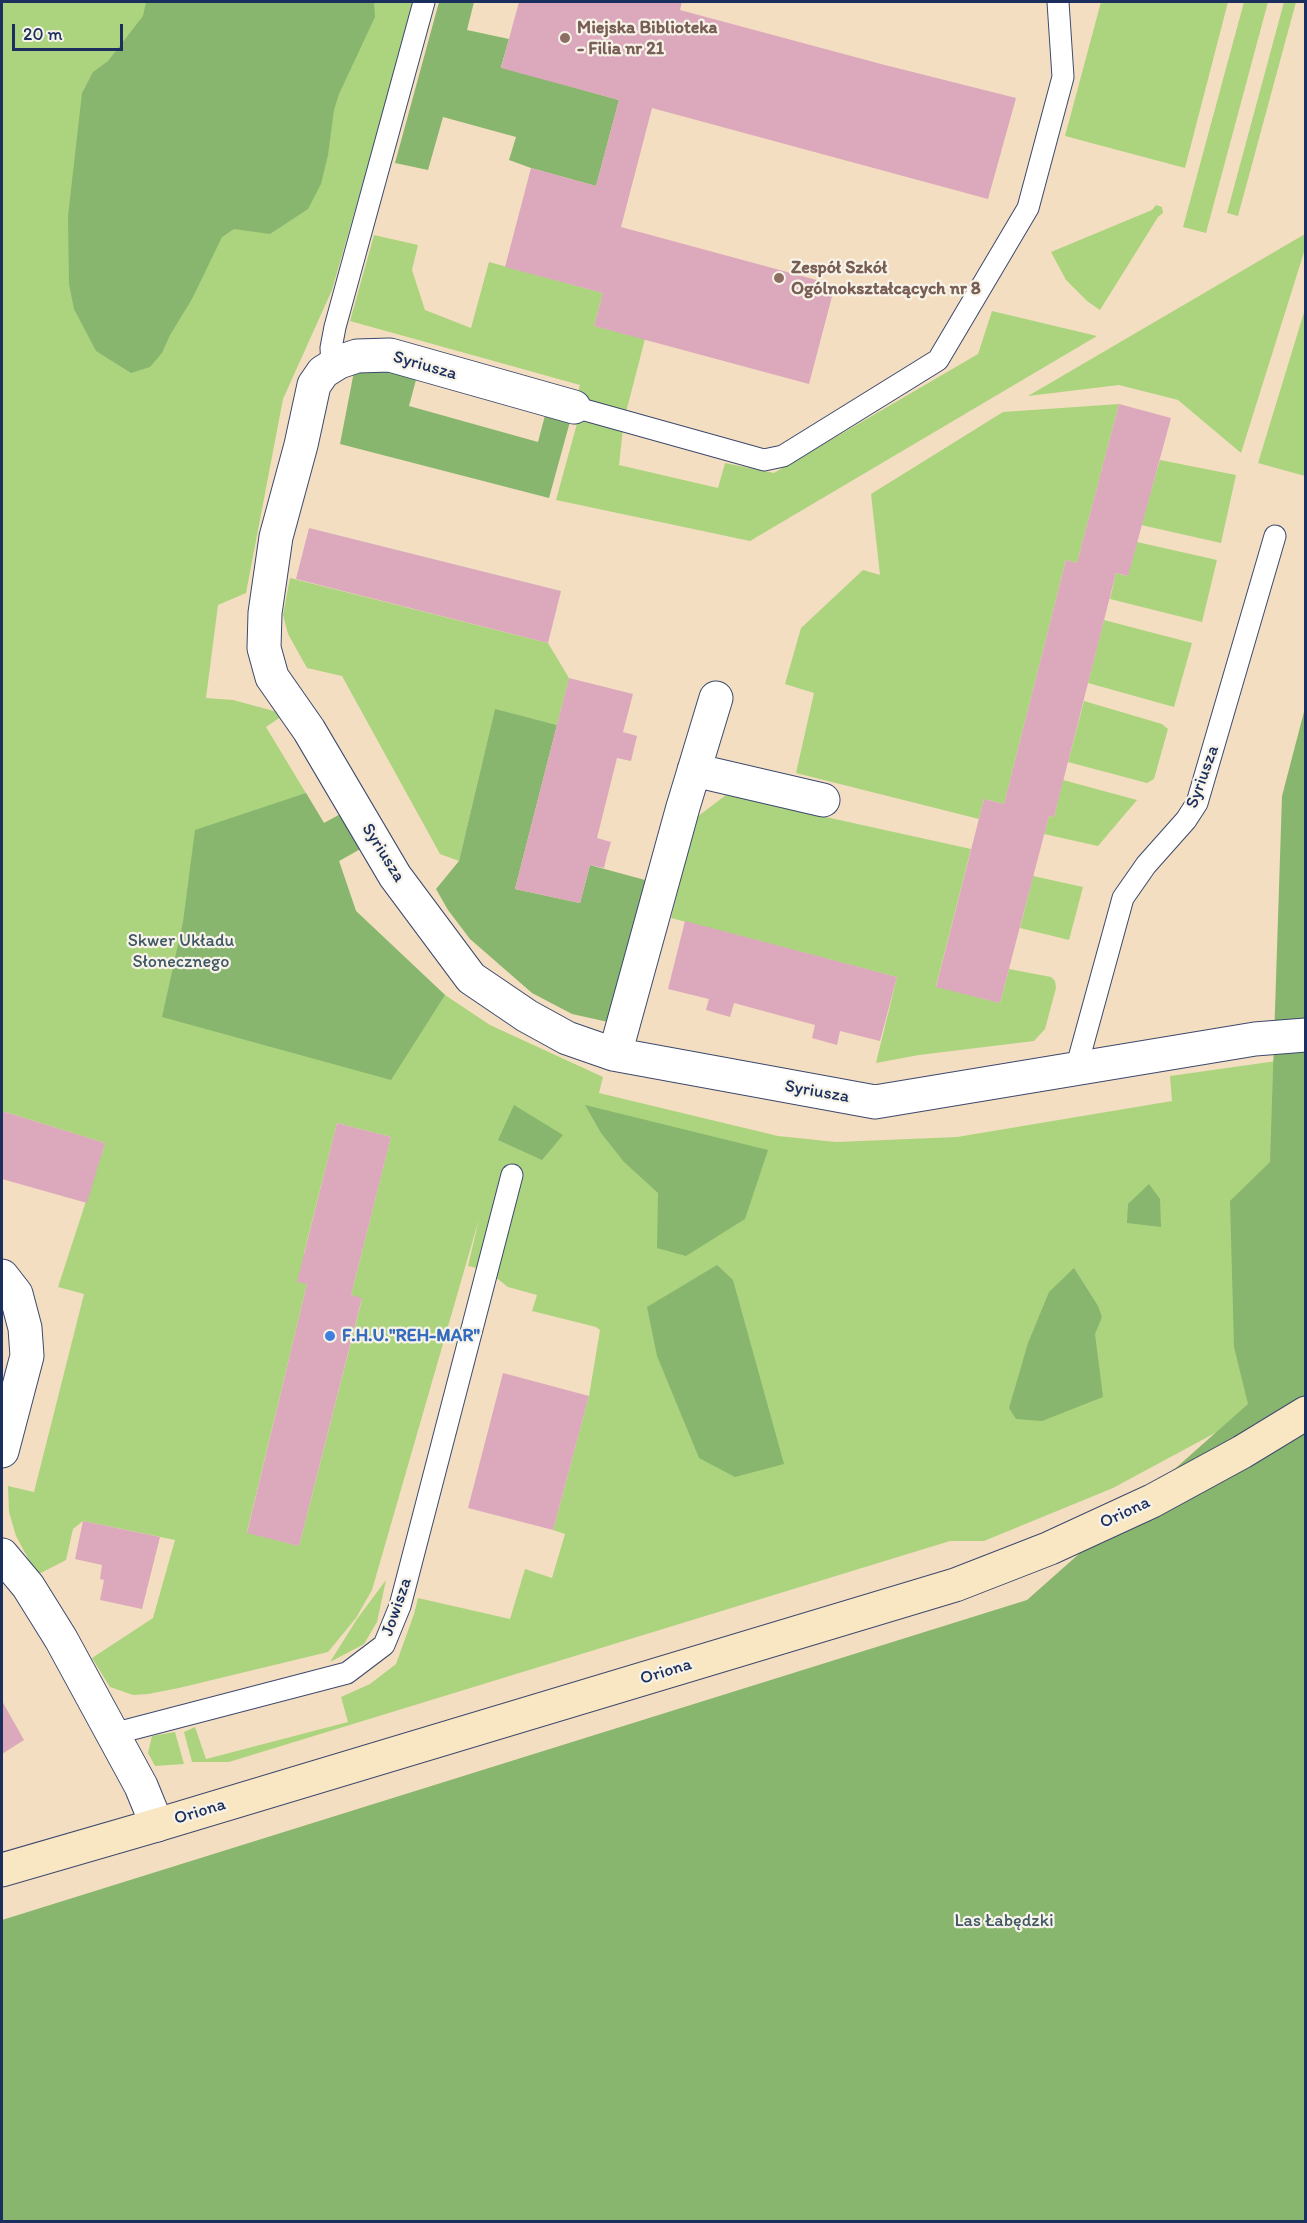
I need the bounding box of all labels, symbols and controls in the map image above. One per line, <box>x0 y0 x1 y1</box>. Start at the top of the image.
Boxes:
scale bar <box>15 12 126 50</box>
place label: Miejska Biblioteka - Filia nr 21 <box>577 17 717 60</box>
text: 20 m <box>23 23 63 45</box>
marker: Miejska Biblioteka - Filia nr 21 <box>558 31 572 45</box>
place label: Zespół Szkół Ogólnokształcących nr 8 <box>791 257 981 300</box>
marker: Zespół Szkół Ogólnokształcących nr 8 <box>772 271 786 285</box>
street label: Syriusza <box>391 347 459 385</box>
street label: Syriusza <box>1182 743 1224 811</box>
street label: Syriusza <box>356 820 410 886</box>
park label: Skwer Układu Słonecznego <box>128 930 234 972</box>
street label: Syriusza <box>783 1076 851 1108</box>
place label: F.H.U."REH-MAR" <box>342 1325 480 1347</box>
marker: F.H.U."REH-MAR" <box>323 1329 337 1343</box>
street label: Oriona <box>1096 1492 1154 1534</box>
street label: Jowisza <box>377 1575 417 1639</box>
street label: Oriona <box>638 1654 694 1690</box>
street label: Oriona <box>172 1794 228 1830</box>
park label: Las Łabędzki <box>954 1910 1054 1932</box>

